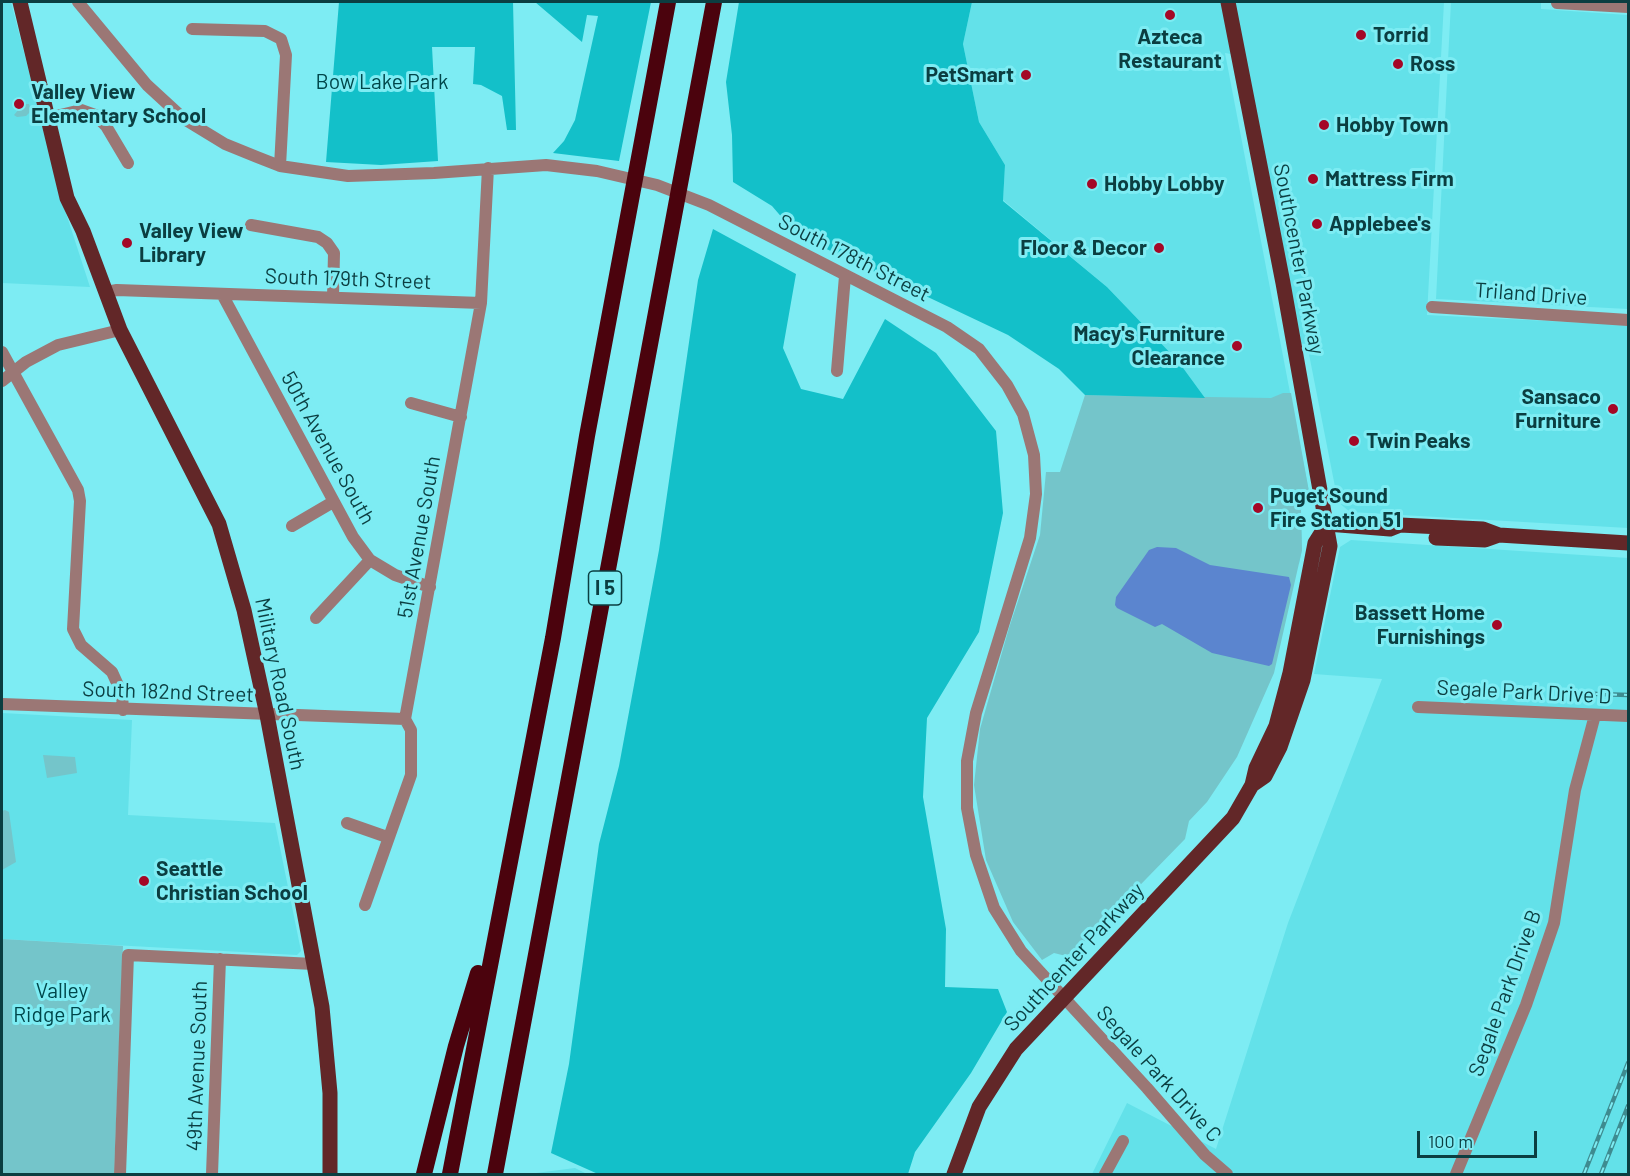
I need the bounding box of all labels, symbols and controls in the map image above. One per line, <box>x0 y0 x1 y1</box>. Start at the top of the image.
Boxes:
marker: Azteca Restaurant <box>1163 8 1177 22</box>
place label: Torrid <box>1373 22 1429 48</box>
place label: Azteca Restaurant <box>1118 24 1222 74</box>
marker: Torrid <box>1354 28 1368 42</box>
place label: Ross <box>1410 51 1455 77</box>
marker: Ross <box>1391 57 1405 71</box>
place label: PetSmart <box>926 62 1014 88</box>
marker: PetSmart <box>1019 68 1033 82</box>
park label: Bow Lake Park <box>316 69 448 95</box>
place label: Valley View Elementary School <box>31 79 206 129</box>
marker: Valley View Elementary School <box>12 97 26 111</box>
place label: Hobby Town <box>1336 112 1449 138</box>
marker: Hobby Town <box>1317 118 1331 132</box>
street label: Southcenter Parkway <box>1268 161 1330 357</box>
place label: Mattress Firm <box>1325 166 1454 192</box>
place label: Hobby Lobby <box>1104 171 1225 197</box>
marker: Mattress Firm <box>1306 172 1320 186</box>
marker: Hobby Lobby <box>1085 177 1099 191</box>
street label: South 178th Street <box>774 209 934 307</box>
place label: Applebee's <box>1329 211 1431 237</box>
marker: Applebee's <box>1310 217 1324 231</box>
place label: Valley View Library <box>139 218 244 268</box>
place label: Floor & Decor <box>1020 235 1147 261</box>
marker: Valley View Library <box>120 236 134 250</box>
marker: Floor & Decor <box>1152 241 1166 255</box>
street label: South 179th Street <box>264 263 432 295</box>
street label: Triland Drive <box>1474 277 1588 311</box>
place label: Macy's Furniture Clearance <box>1074 321 1225 371</box>
marker: Macy's Furniture Clearance <box>1230 339 1244 353</box>
street label: 50th Avenue South <box>276 367 380 529</box>
place label: Sansaco Furniture <box>1515 384 1601 434</box>
marker: Sansaco Furniture <box>1606 402 1620 416</box>
place label: Twin Peaks <box>1366 428 1470 454</box>
marker: Twin Peaks <box>1347 434 1361 448</box>
street label: 51st Avenue South <box>392 454 446 620</box>
place label: Puget Sound Fire Station 51 <box>1270 483 1401 533</box>
marker: Puget Sound Fire Station 51 <box>1251 501 1265 515</box>
road number: I 5 <box>588 571 622 605</box>
street label: Military Road South <box>249 595 311 773</box>
place label: Bassett Home Furnishings <box>1355 600 1485 650</box>
marker: Bassett Home Furnishings <box>1490 618 1504 632</box>
street label: Segale Park Drive D <box>1436 675 1612 709</box>
street label: South 182nd Street <box>82 676 254 708</box>
place label: Seattle Christian School <box>156 856 308 906</box>
marker: Seattle Christian School <box>137 874 151 888</box>
street label: Southcenter Parkway <box>999 877 1149 1037</box>
street label: Segale Park Drive B <box>1463 906 1547 1080</box>
park label: Valley Ridge Park <box>13 978 111 1028</box>
street label: 49th Avenue South <box>181 980 213 1152</box>
street label: Segale Park Drive C <box>1091 1001 1227 1147</box>
scale bar <box>1420 1119 1540 1157</box>
text: 100 m <box>1428 1130 1473 1152</box>

